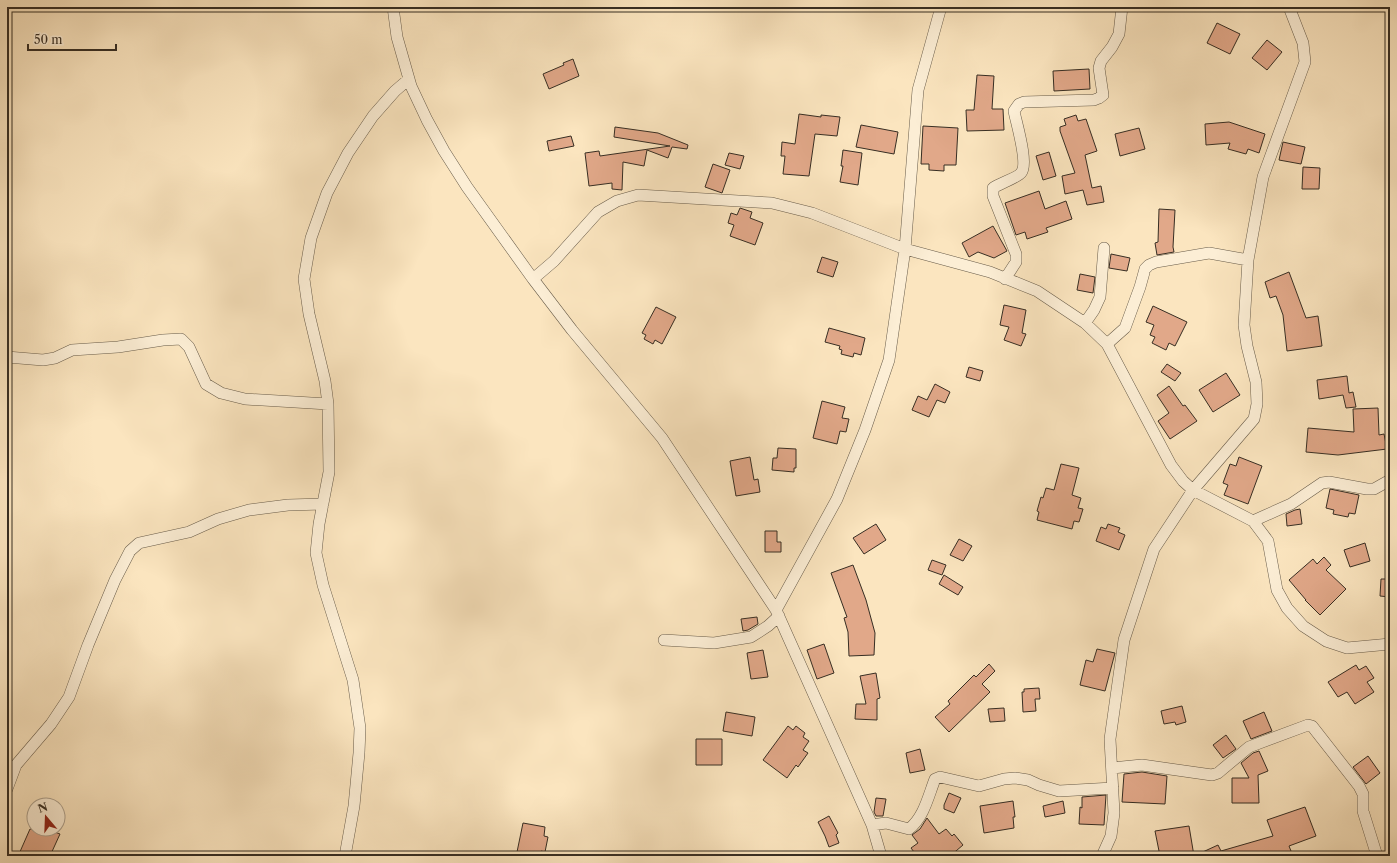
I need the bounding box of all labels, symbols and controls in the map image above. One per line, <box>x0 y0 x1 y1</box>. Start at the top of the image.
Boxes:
scale bar <box>28 26 116 52</box>
text: 50 m <box>34 32 63 47</box>
north arrow <box>26 797 66 837</box>
text: N <box>36 799 50 816</box>

